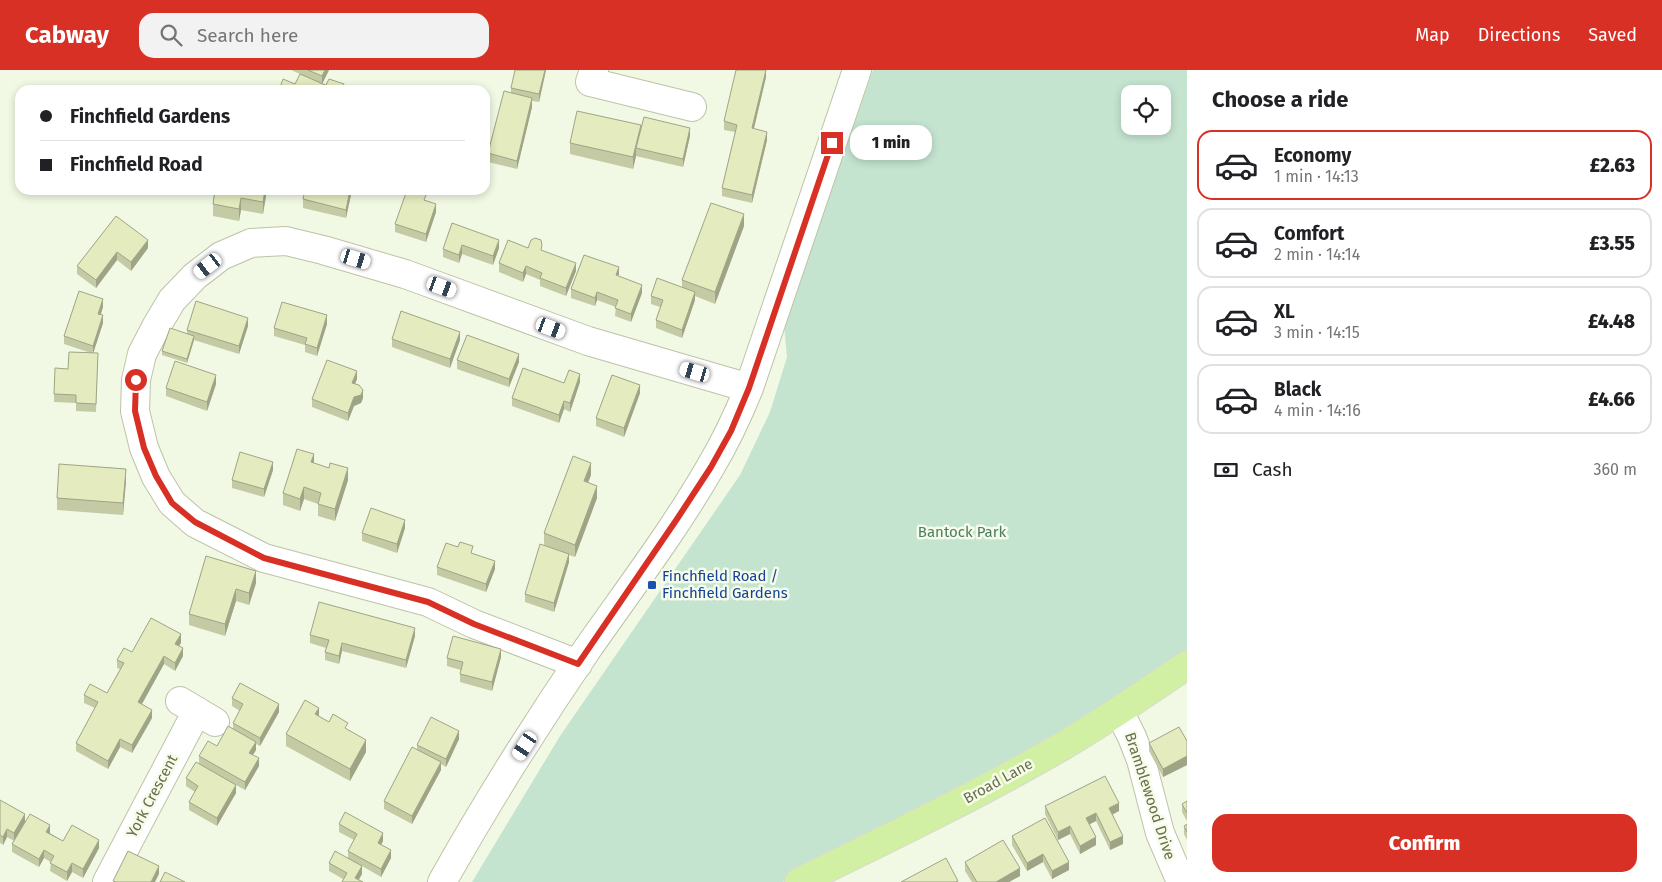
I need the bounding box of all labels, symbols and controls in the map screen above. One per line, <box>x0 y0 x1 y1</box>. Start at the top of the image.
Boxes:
search box <box>139 13 489 58</box>
text: Cabway <box>25 21 109 49</box>
icon: search <box>157 21 185 49</box>
text: Search here <box>197 24 298 47</box>
text: Map <box>1415 24 1450 46</box>
text: Directions <box>1478 24 1560 46</box>
text: Saved <box>1588 24 1637 46</box>
map controls <box>1121 85 1171 135</box>
button: locate <box>1121 85 1171 135</box>
text: Choose a ride <box>1212 86 1348 113</box>
text: Finchfield Gardens <box>70 105 230 128</box>
callout: 1 min <box>850 126 932 160</box>
route end <box>821 132 843 154</box>
text: 1 min <box>872 133 910 152</box>
icon: car <box>1214 143 1259 188</box>
text: Economy <box>1274 144 1351 167</box>
text: Finchfield Road <box>70 153 203 176</box>
text: £2.63 <box>1590 154 1635 177</box>
text: 1 min · 14:13 <box>1274 167 1359 186</box>
icon: car <box>1214 221 1259 266</box>
text: Comfort <box>1274 222 1344 245</box>
text: £3.55 <box>1589 232 1635 255</box>
text: 2 min · 14:14 <box>1274 245 1360 264</box>
car <box>339 247 372 271</box>
car <box>191 251 224 281</box>
car <box>425 275 458 299</box>
icon: car <box>1214 299 1259 344</box>
text: XL <box>1274 300 1295 323</box>
text: £4.48 <box>1588 310 1635 333</box>
car <box>534 316 567 340</box>
text: 3 min · 14:15 <box>1274 323 1360 342</box>
car <box>678 361 711 383</box>
route start <box>125 369 147 391</box>
icon: car <box>1214 377 1259 422</box>
text: Black <box>1274 378 1321 401</box>
text: £4.66 <box>1588 388 1635 411</box>
text: 4 min · 14:16 <box>1274 401 1361 420</box>
icon: cash <box>1212 456 1240 484</box>
text: Cash <box>1252 458 1293 481</box>
text: 360 m <box>1594 460 1637 479</box>
park label: Bantock Park <box>918 523 1006 541</box>
place label: Finchfield Road / Finchfield Gardens <box>662 567 788 602</box>
marker: Finchfield Road / Finchfield Gardens <box>646 579 658 591</box>
car <box>510 729 539 763</box>
street label: Bramblewood Drive <box>1121 730 1179 862</box>
street label: York Crescent <box>123 751 182 841</box>
street label: Broad Lane <box>960 755 1036 807</box>
button: Confirm <box>1212 814 1637 872</box>

